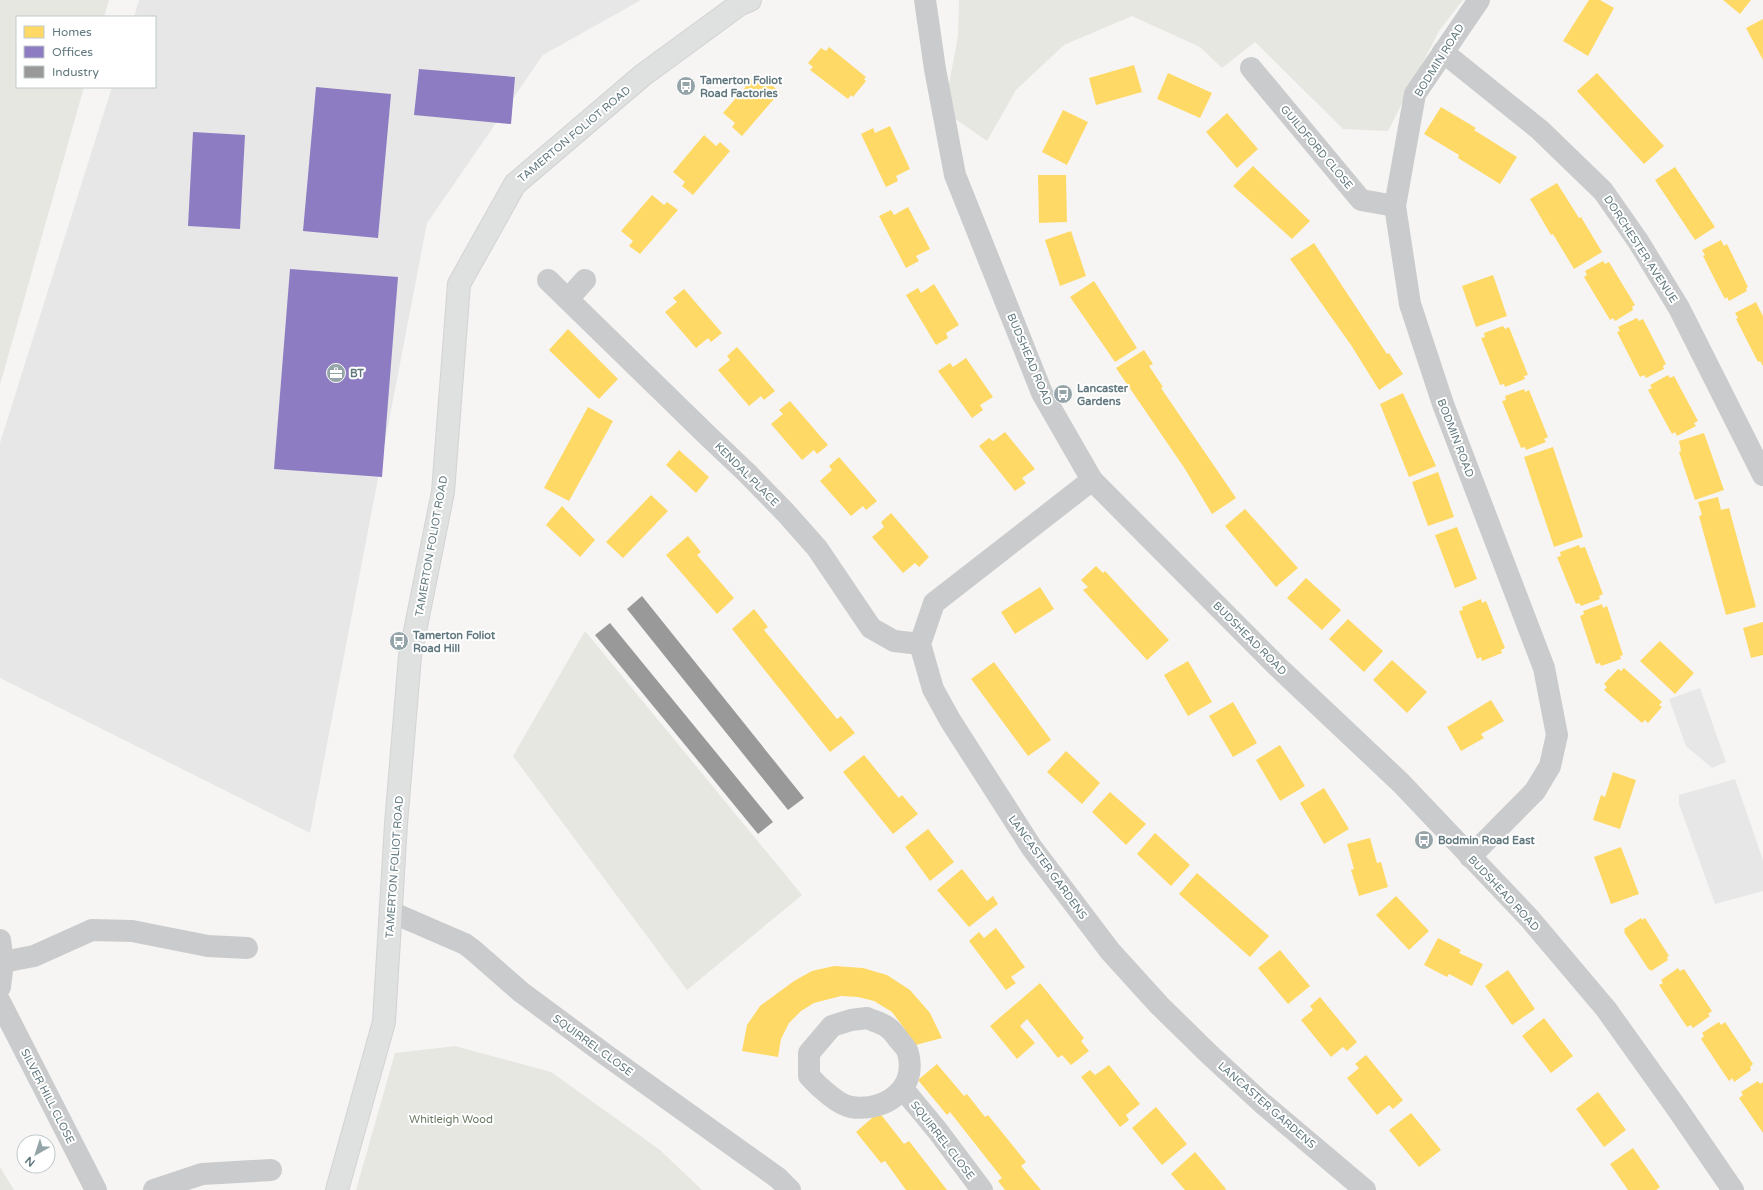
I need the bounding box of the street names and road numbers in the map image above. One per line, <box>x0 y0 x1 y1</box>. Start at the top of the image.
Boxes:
street label: BODMIN ROAD <box>1412 21 1467 99</box>
street label: TAMERTON FOLIOT ROAD <box>515 83 633 185</box>
street label: GUILDFORD CLOSE <box>1278 103 1355 192</box>
street label: DORCHESTER AVENUE <box>1601 193 1680 305</box>
street label: BUDSHEAD ROAD <box>1004 311 1055 407</box>
street label: BODMIN ROAD <box>1435 397 1477 479</box>
street label: KENDAL PLACE <box>712 440 781 509</box>
street label: TAMERTON FOLIOT ROAD <box>413 475 450 618</box>
street label: BUDSHEAD ROAD <box>1210 599 1289 678</box>
street label: TAMERTON FOLIOT ROAD <box>383 795 406 939</box>
street label: LANCASTER GARDENS <box>1006 813 1090 922</box>
street label: BUDSHEAD ROAD <box>1465 853 1542 934</box>
street label: SQUIRREL CLOSE <box>550 1012 635 1079</box>
street label: SILVER HILL CLOSE <box>18 1047 77 1146</box>
street label: LANCASTER GARDENS <box>1215 1059 1318 1151</box>
street label: SQUIRREL CLOSE <box>908 1099 977 1182</box>

